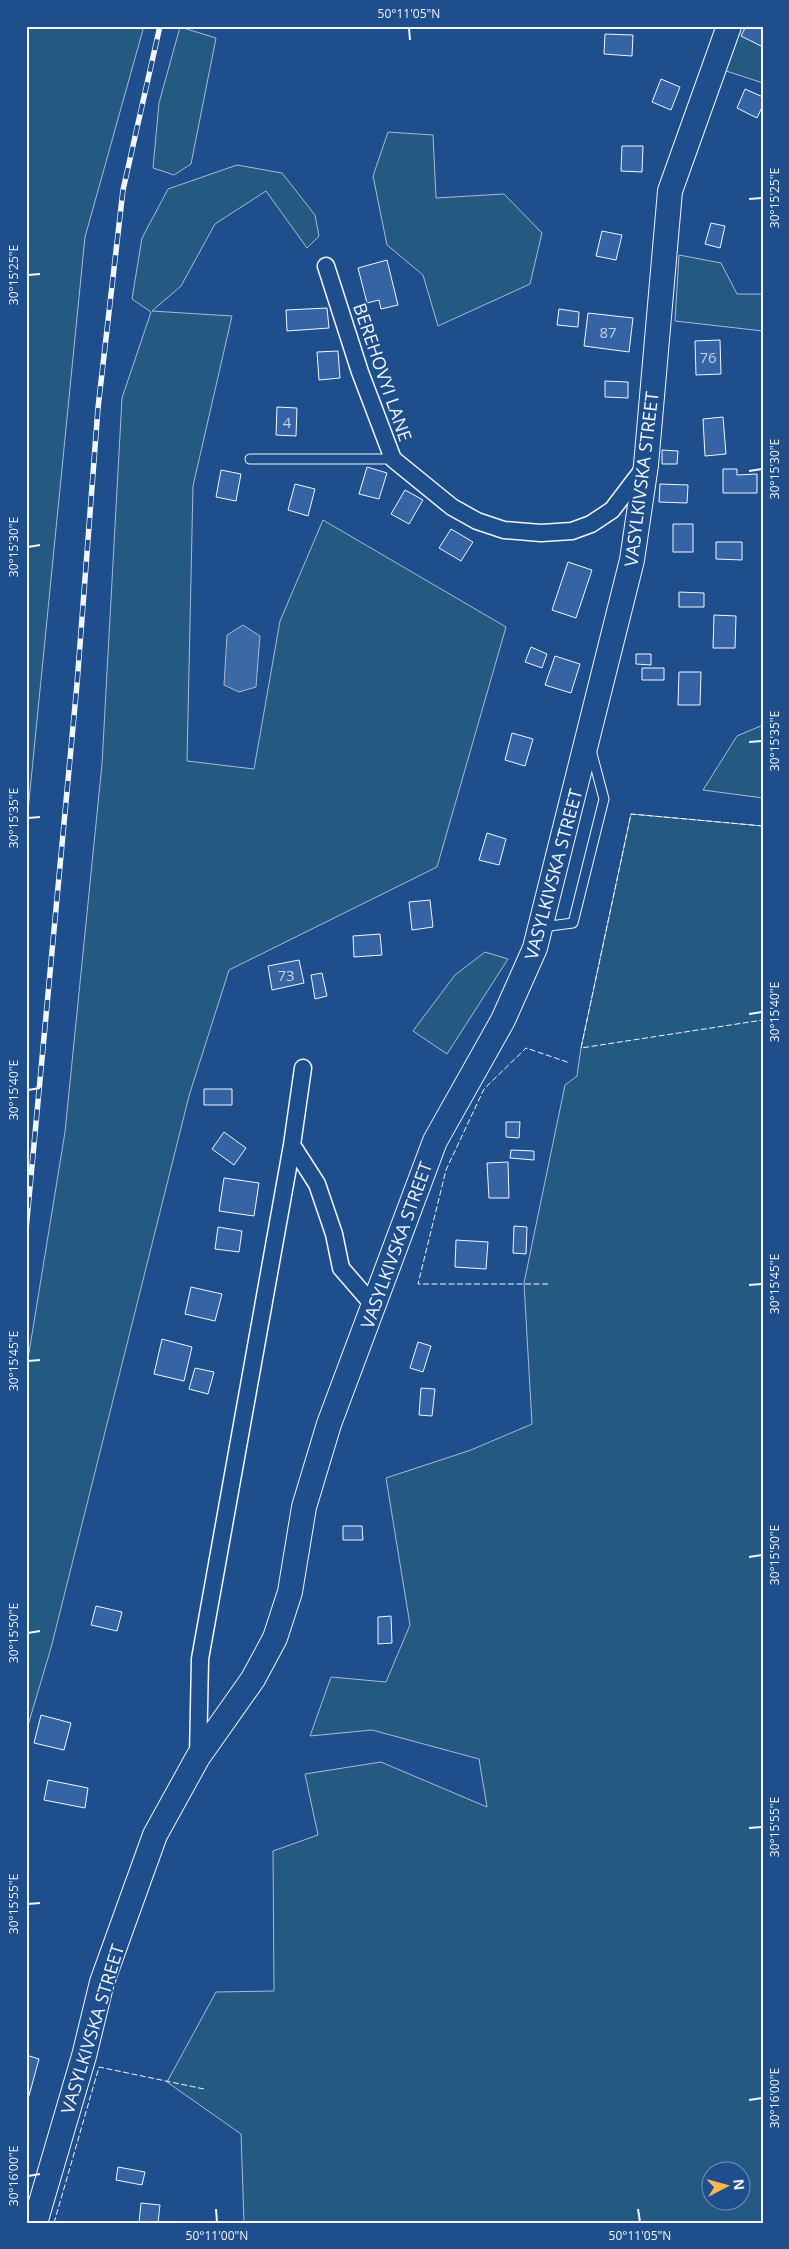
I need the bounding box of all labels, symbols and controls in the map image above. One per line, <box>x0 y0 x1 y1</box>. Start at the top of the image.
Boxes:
text: 50°11'05"N <box>378 5 440 22</box>
text: 30°15'25"E <box>766 168 783 228</box>
text: 30°15'25"E <box>5 245 22 305</box>
street label: BEREHOVYI LANE <box>348 300 418 444</box>
house number: 87 <box>599 322 617 342</box>
house number: 76 <box>699 347 717 367</box>
street label: VASYLKIVSKA STREET <box>618 390 664 568</box>
house number: 4 <box>283 412 292 432</box>
text: 30°15'30"E <box>766 439 783 499</box>
text: 30°15'30"E <box>5 517 22 577</box>
text: 30°15'35"E <box>766 711 783 771</box>
street label: VASYLKIVSKA STREET <box>519 786 587 962</box>
text: 30°15'35"E <box>5 788 22 848</box>
house number: 73 <box>277 965 295 985</box>
text: 30°15'40"E <box>766 982 783 1042</box>
text: 30°15'40"E <box>5 1060 22 1120</box>
street label: VASYLKIVSKA STREET <box>355 1158 437 1332</box>
text: 30°15'45"E <box>766 1254 783 1314</box>
text: 30°15'45"E <box>5 1331 22 1391</box>
text: 30°15'50"E <box>766 1525 783 1585</box>
text: 30°15'50"E <box>5 1603 22 1663</box>
text: 30°15'55"E <box>766 1797 783 1857</box>
text: 30°15'55"E <box>5 1874 22 1934</box>
street label: VASYLKIVSKA STREET <box>55 1941 129 2117</box>
text: 30°16'00"E <box>766 2068 783 2128</box>
text: 30°16'00"E <box>5 2146 22 2206</box>
north arrow <box>702 2162 752 2212</box>
text: N <box>729 2178 749 2191</box>
text: 50°11'00"N <box>186 2227 248 2244</box>
text: 50°11'05"N <box>609 2227 671 2244</box>

